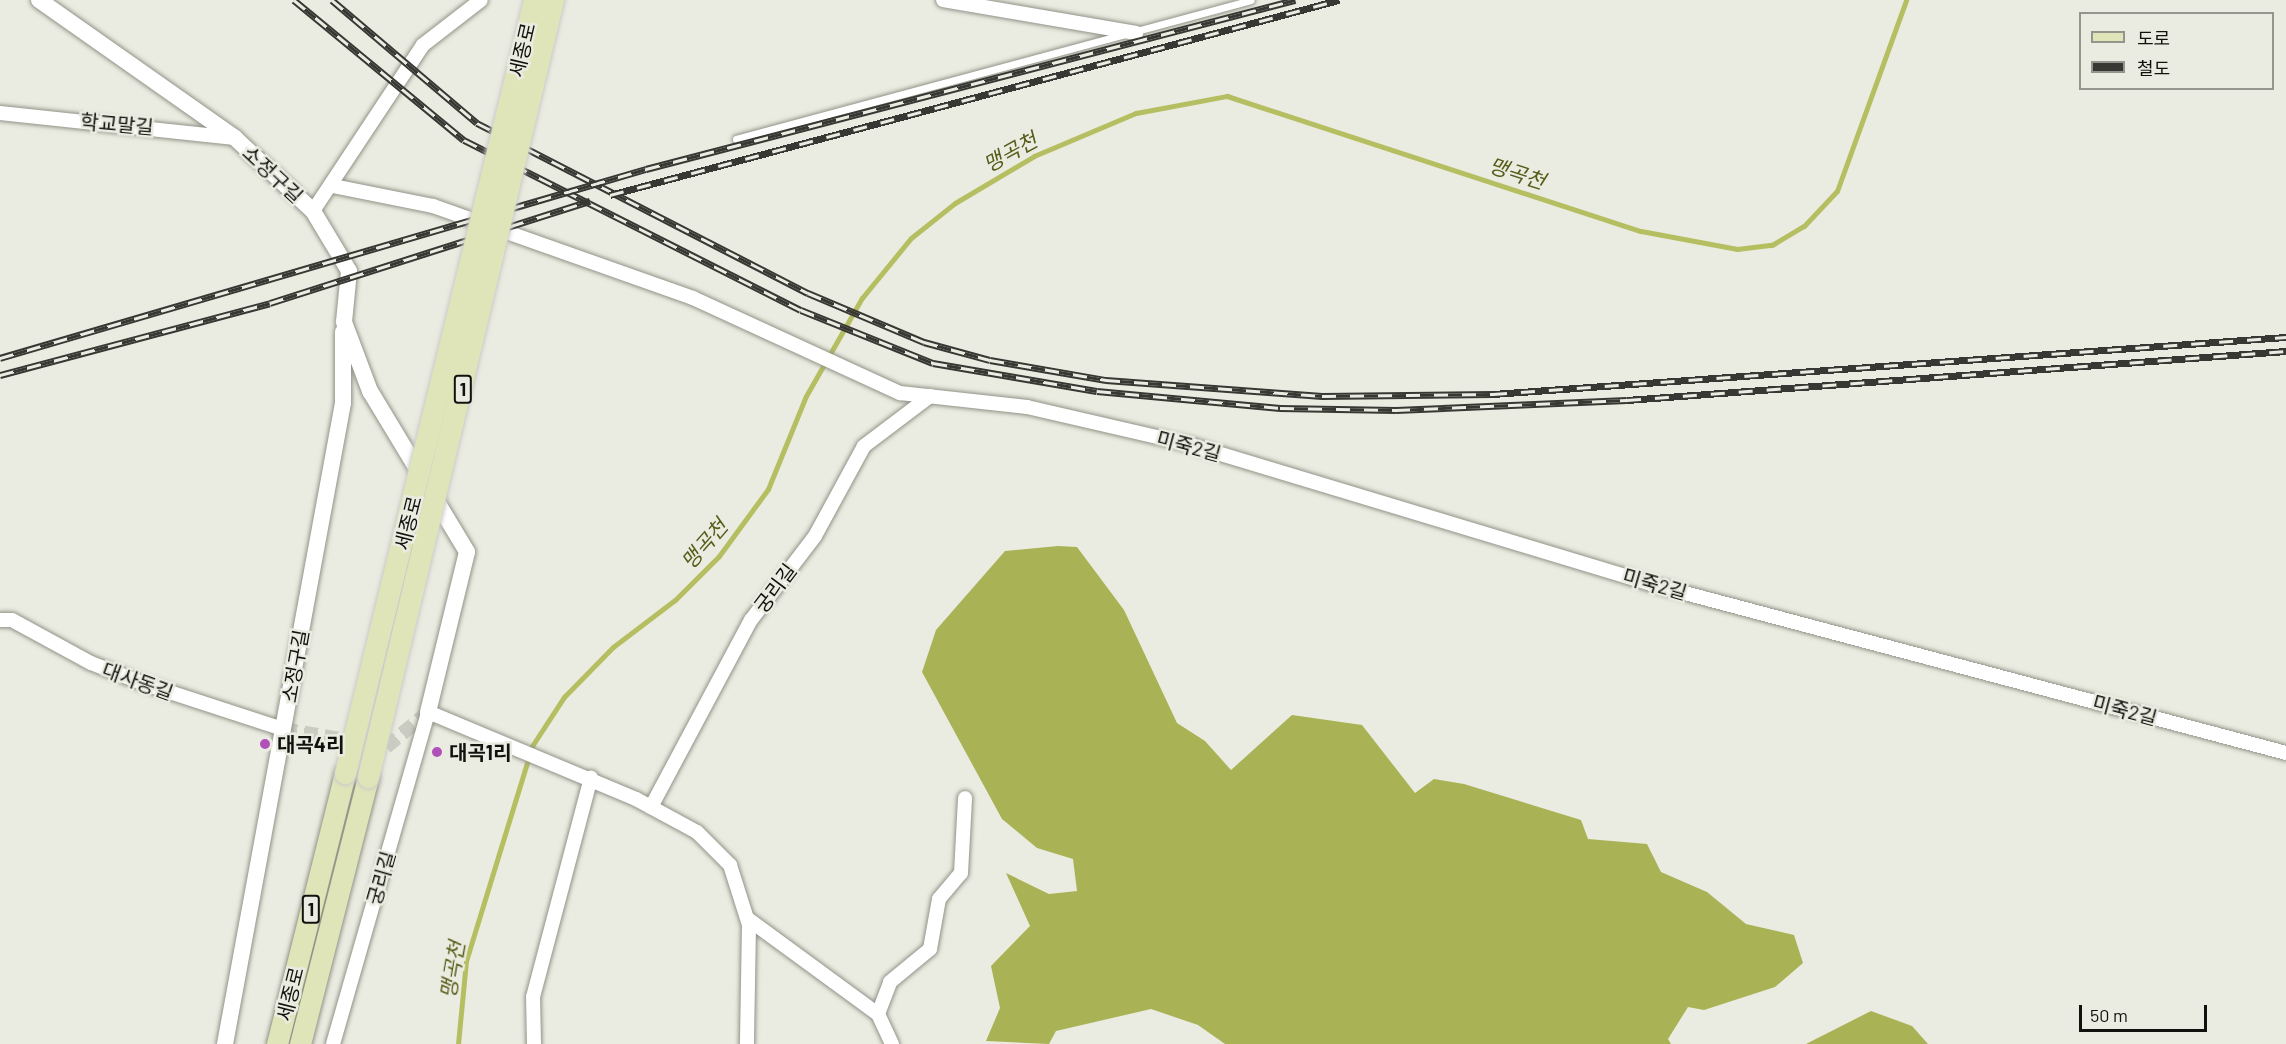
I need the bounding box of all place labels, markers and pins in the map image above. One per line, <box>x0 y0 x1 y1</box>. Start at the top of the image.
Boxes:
place label: 대곡4리 <box>277 732 344 756</box>
marker: 대곡4리 <box>258 737 272 751</box>
place label: 대곡1리 <box>449 740 511 764</box>
marker: 대곡1리 <box>430 745 444 759</box>

